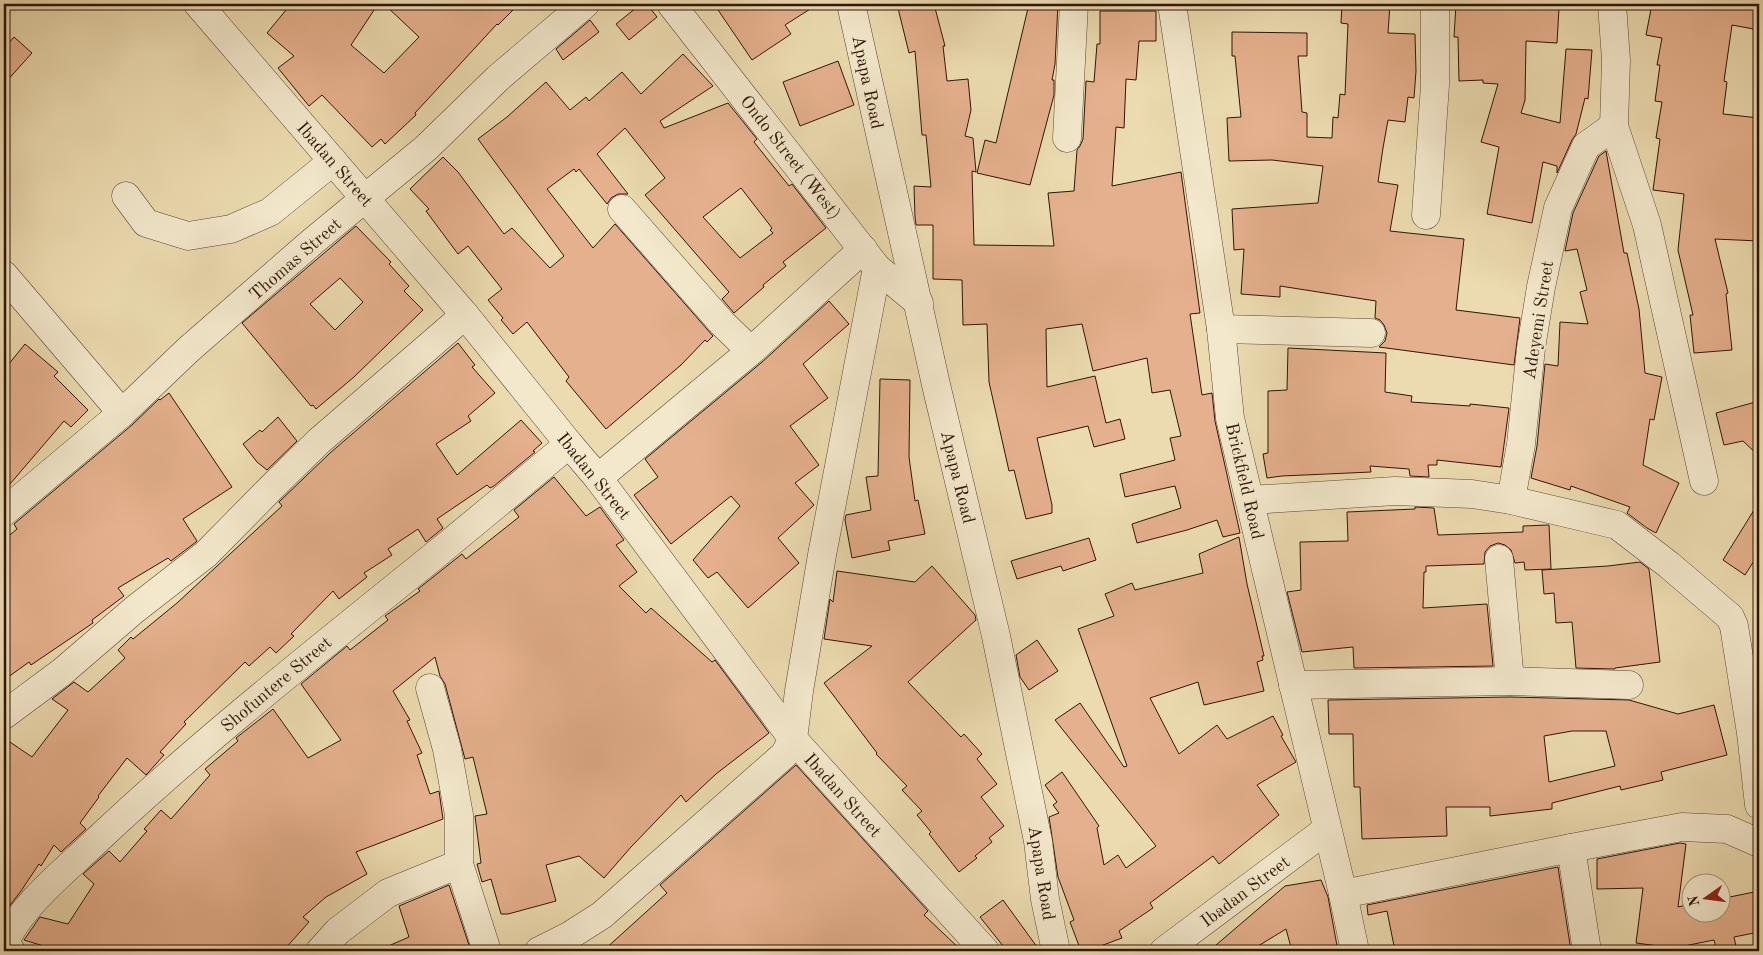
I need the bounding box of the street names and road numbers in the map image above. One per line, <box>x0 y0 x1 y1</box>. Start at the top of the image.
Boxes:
street label: Apapa Road <box>848 34 886 131</box>
street label: Ondo Street (West) <box>736 92 845 223</box>
street label: Ibadan Street <box>293 119 376 211</box>
street label: Thomas Street <box>246 215 345 304</box>
street label: Adeyemi Street <box>1521 259 1557 381</box>
street label: Brickfield Road <box>1222 421 1266 541</box>
street label: Apapa Road <box>937 429 977 526</box>
street label: Ibadan Street <box>553 430 634 523</box>
street label: Shofuntere Street <box>218 633 335 736</box>
street label: Ibadan Street <box>800 750 884 841</box>
street label: Apapa Road <box>1025 825 1057 922</box>
street label: Ibadan Street <box>1198 853 1293 931</box>

